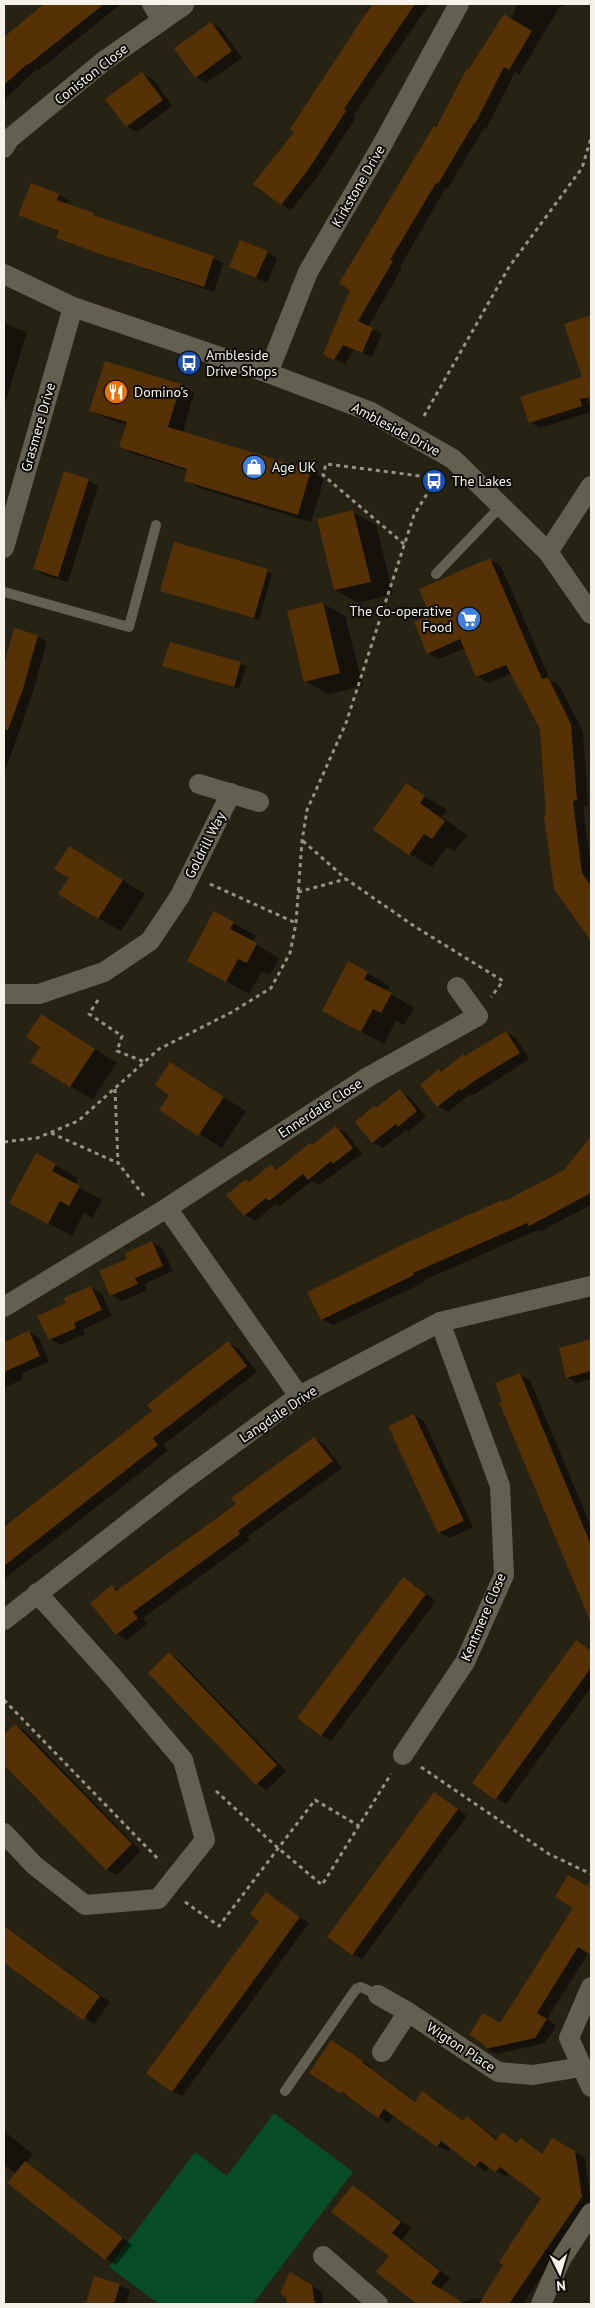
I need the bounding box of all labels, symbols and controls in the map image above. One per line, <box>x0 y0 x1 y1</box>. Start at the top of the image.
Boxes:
street label: Coniston Close <box>51 40 131 108</box>
street label: Kirkstone Drive <box>327 142 389 230</box>
place label: Ambleside Drive Shops <box>206 346 277 380</box>
bus stop icon: Ambleside Drive Shops <box>176 350 202 376</box>
restaurant icon: Domino's <box>103 379 129 405</box>
street label: Grasmere Drive <box>17 380 59 474</box>
place label: Domino's <box>134 383 188 401</box>
street label: Ambleside Drive <box>349 398 443 460</box>
shop icon: Age UK <box>241 454 267 480</box>
place label: Age UK <box>272 458 317 476</box>
bus stop icon: The Lakes <box>421 468 447 494</box>
place label: The Lakes <box>452 472 512 490</box>
place label: The Co-operative Food <box>350 602 452 636</box>
supermarket icon: The Co-operative Food <box>456 606 482 632</box>
street label: Goldrill Way <box>181 808 230 881</box>
street label: Ennerdale Close <box>275 1074 365 1142</box>
street label: Langdale Drive <box>236 1381 320 1447</box>
street label: Kentmere Close <box>456 1570 510 1664</box>
street label: Wigton Place <box>423 2018 499 2076</box>
north arrow <box>535 2248 585 2298</box>
text: N <box>556 2277 567 2295</box>

